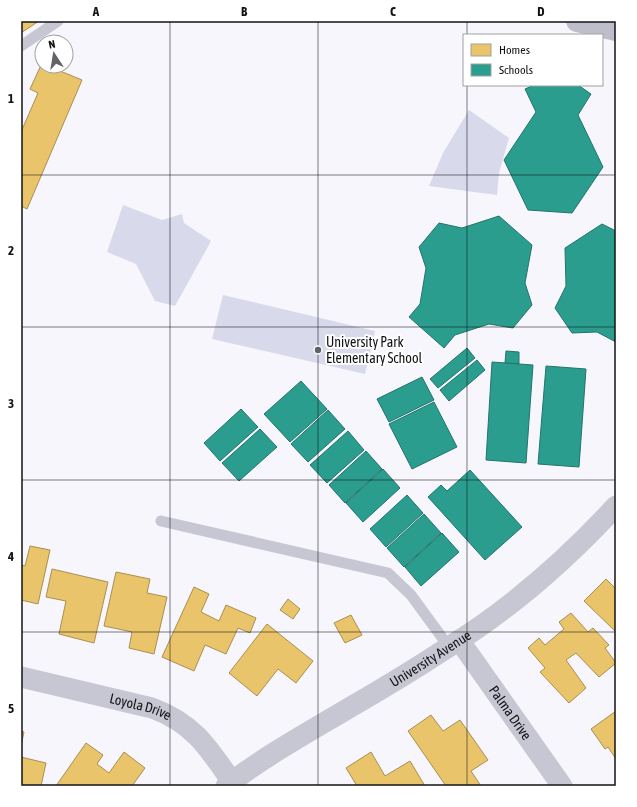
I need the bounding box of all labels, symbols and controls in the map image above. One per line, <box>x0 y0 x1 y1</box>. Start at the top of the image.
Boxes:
text: A <box>92 4 100 19</box>
text: B <box>241 4 248 19</box>
text: C <box>390 4 396 19</box>
text: D <box>537 4 545 19</box>
north arrow <box>34 34 74 74</box>
legend <box>463 34 603 86</box>
text: N <box>47 38 56 51</box>
text: Homes <box>499 43 530 57</box>
text: Schools <box>499 63 533 77</box>
text: 1 <box>8 91 14 106</box>
text: 2 <box>8 243 14 258</box>
place label: University Park Elementary School <box>326 334 422 366</box>
marker: University Park Elementary School <box>313 345 323 355</box>
text: 3 <box>8 396 14 411</box>
text: 4 <box>7 549 14 564</box>
street label: University Avenue <box>387 627 474 690</box>
street label: Palma Drive <box>486 683 535 743</box>
street label: Loyola Drive <box>108 690 174 723</box>
text: 5 <box>8 701 14 716</box>

